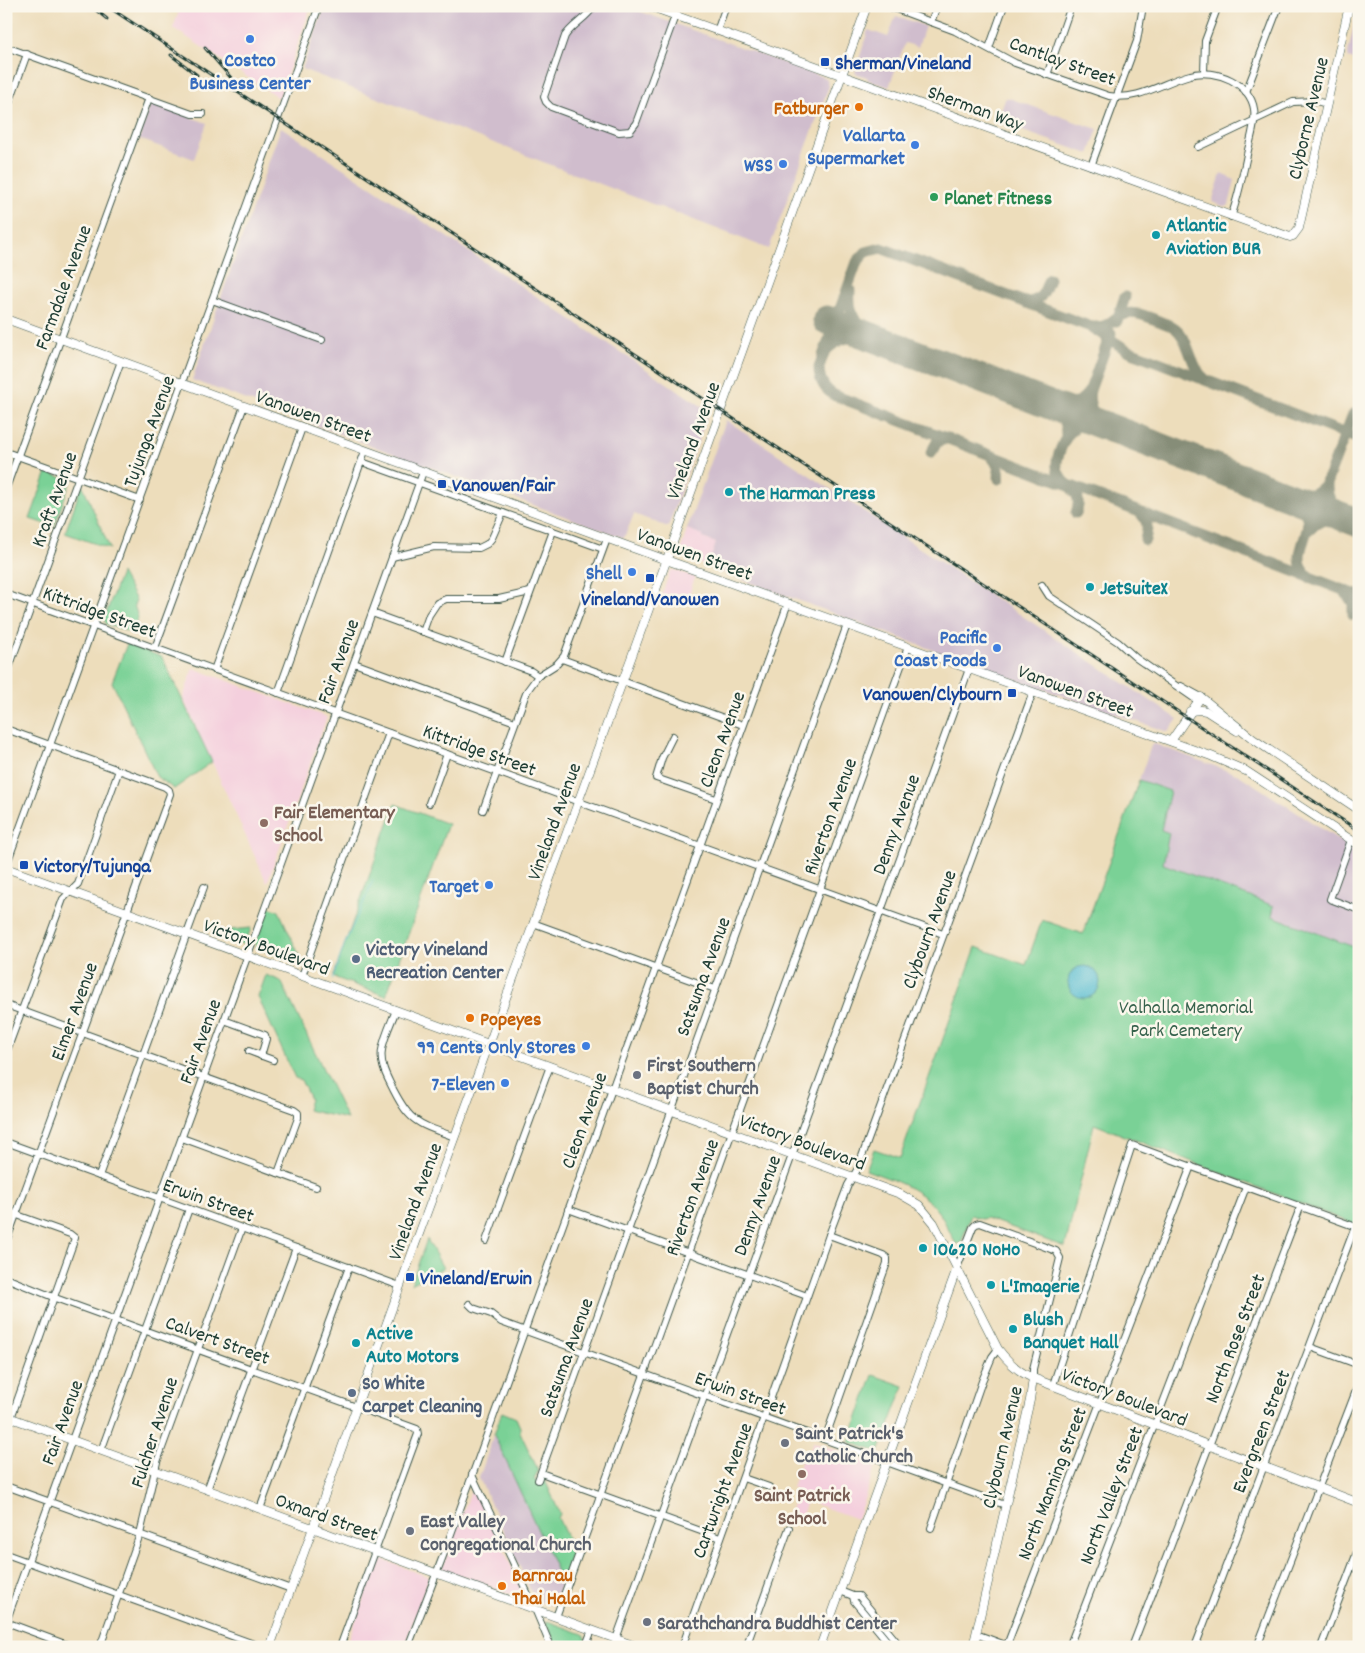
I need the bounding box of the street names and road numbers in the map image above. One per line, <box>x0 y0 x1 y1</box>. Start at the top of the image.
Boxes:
street label: Cantlay Street <box>1005 31 1119 95</box>
street label: Clyborne Avenue <box>1282 54 1338 183</box>
street label: Sherman Way <box>923 80 1028 140</box>
street label: Farmdale Avenue <box>29 221 100 354</box>
street label: Tujunga Avenue <box>118 372 184 492</box>
street label: Vineland Avenue <box>661 378 729 504</box>
street label: Vanowen Street <box>251 384 375 452</box>
street label: Kraft Avenue <box>26 448 86 552</box>
street label: Vanowen Street <box>632 522 756 590</box>
street label: Kittridge Street <box>38 580 160 647</box>
street label: Fair Avenue <box>311 615 368 708</box>
street label: Vanowen Street <box>1013 659 1137 727</box>
street label: Cleon Avenue <box>693 688 754 792</box>
street label: Kittridge Street <box>418 718 540 785</box>
street label: Riverton Avenue <box>798 754 866 880</box>
street label: Vineland Avenue <box>522 759 590 885</box>
street label: Denny Avenue <box>867 771 929 879</box>
street label: Clybourn Avenue <box>896 866 965 993</box>
street label: Victory Boulevard <box>199 913 333 985</box>
street label: Satsuma Avenue <box>670 913 739 1041</box>
street label: Elmer Avenue <box>45 959 107 1065</box>
street label: Fair Avenue <box>173 995 230 1088</box>
street label: Cleon Avenue <box>555 1069 616 1173</box>
street label: Victory Boulevard <box>735 1108 869 1180</box>
street label: Riverton Avenue <box>660 1135 728 1261</box>
street label: Vineland Avenue <box>383 1139 451 1265</box>
street label: Denny Avenue <box>728 1152 790 1260</box>
street label: Erwin Street <box>158 1172 258 1231</box>
street label: North Rose Street <box>1199 1270 1274 1408</box>
street label: Satsuma Avenue <box>533 1294 602 1422</box>
street label: Calvert Street <box>161 1310 273 1374</box>
street label: Victory Boulevard <box>1057 1362 1191 1436</box>
street label: Erwin Street <box>690 1365 790 1424</box>
street label: Evergreen Street <box>1226 1366 1299 1498</box>
street label: Fulcher Avenue <box>125 1374 187 1492</box>
street label: Fair Avenue <box>35 1376 92 1469</box>
street label: Clybourn Avenue <box>976 1383 1032 1512</box>
street label: North Manning Street <box>1012 1404 1096 1565</box>
street label: Cartwright Avenue <box>686 1419 761 1563</box>
street label: North Valley Street <box>1074 1423 1152 1569</box>
street label: Oxnard Street <box>271 1487 381 1550</box>

